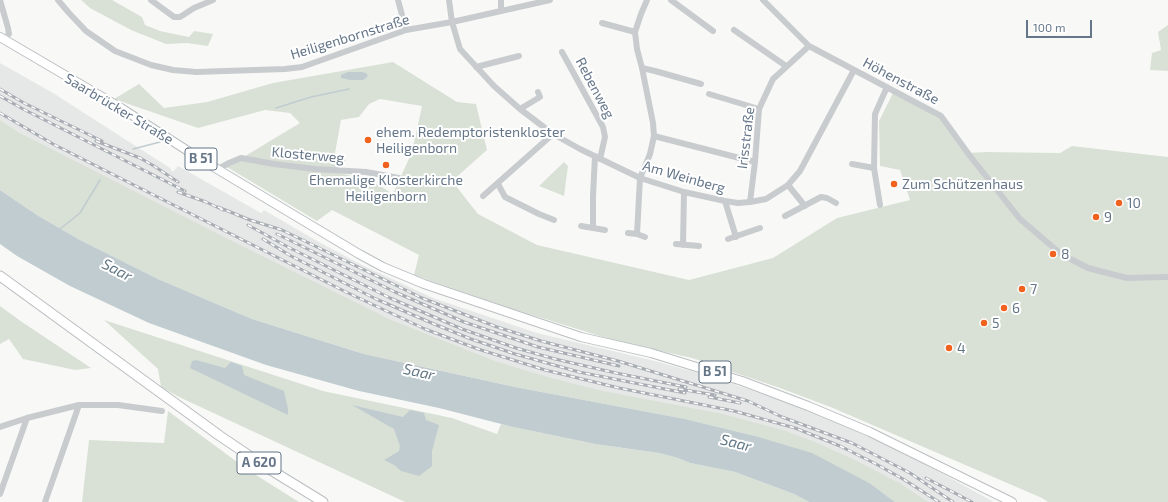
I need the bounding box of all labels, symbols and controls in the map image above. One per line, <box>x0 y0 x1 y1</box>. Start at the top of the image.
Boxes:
street label: Heiligenbornstraße <box>288 11 412 63</box>
scale bar <box>1028 12 1094 38</box>
text: 100 m <box>1033 20 1065 34</box>
street label: Höhenstraße <box>860 54 942 108</box>
street label: Rebenweg <box>572 55 618 121</box>
street label: Saarbrücker Straße <box>62 70 176 148</box>
street label: Irisstraße <box>734 106 758 170</box>
place label: ehem. Redemptoristenkloster Heiligenborn <box>376 124 565 156</box>
marker: ehem. Redemptoristenkloster Heiligenborn <box>363 135 373 145</box>
street label: Klosterweg <box>271 143 345 167</box>
road number: B 51 <box>185 148 217 170</box>
street label: Am Weinberg <box>641 157 727 197</box>
marker: Ehemalige Klosterkirche Heiligenborn <box>381 160 391 170</box>
place label: Ehemalige Klosterkirche Heiligenborn <box>309 172 463 204</box>
place label: Zum Schützenhaus <box>902 176 1023 192</box>
marker: Zum Schützenhaus <box>889 179 899 189</box>
place label: 10 <box>1127 195 1141 211</box>
marker: 10 <box>1114 198 1124 208</box>
place label: 9 <box>1104 209 1112 225</box>
marker: 9 <box>1091 212 1101 222</box>
place label: 8 <box>1061 246 1069 262</box>
marker: 8 <box>1048 249 1058 259</box>
water label: Saar <box>99 255 135 285</box>
place label: 7 <box>1030 281 1037 297</box>
marker: 7 <box>1017 284 1027 294</box>
place label: 6 <box>1012 300 1020 316</box>
marker: 6 <box>999 303 1009 313</box>
place label: 5 <box>992 315 1000 331</box>
marker: 5 <box>979 318 989 328</box>
place label: 4 <box>957 340 966 356</box>
marker: 4 <box>944 343 954 353</box>
water label: Saar <box>402 360 436 384</box>
road number: B 51 <box>699 361 731 383</box>
water label: Saar <box>719 430 753 456</box>
road number: A 620 <box>237 452 281 474</box>

